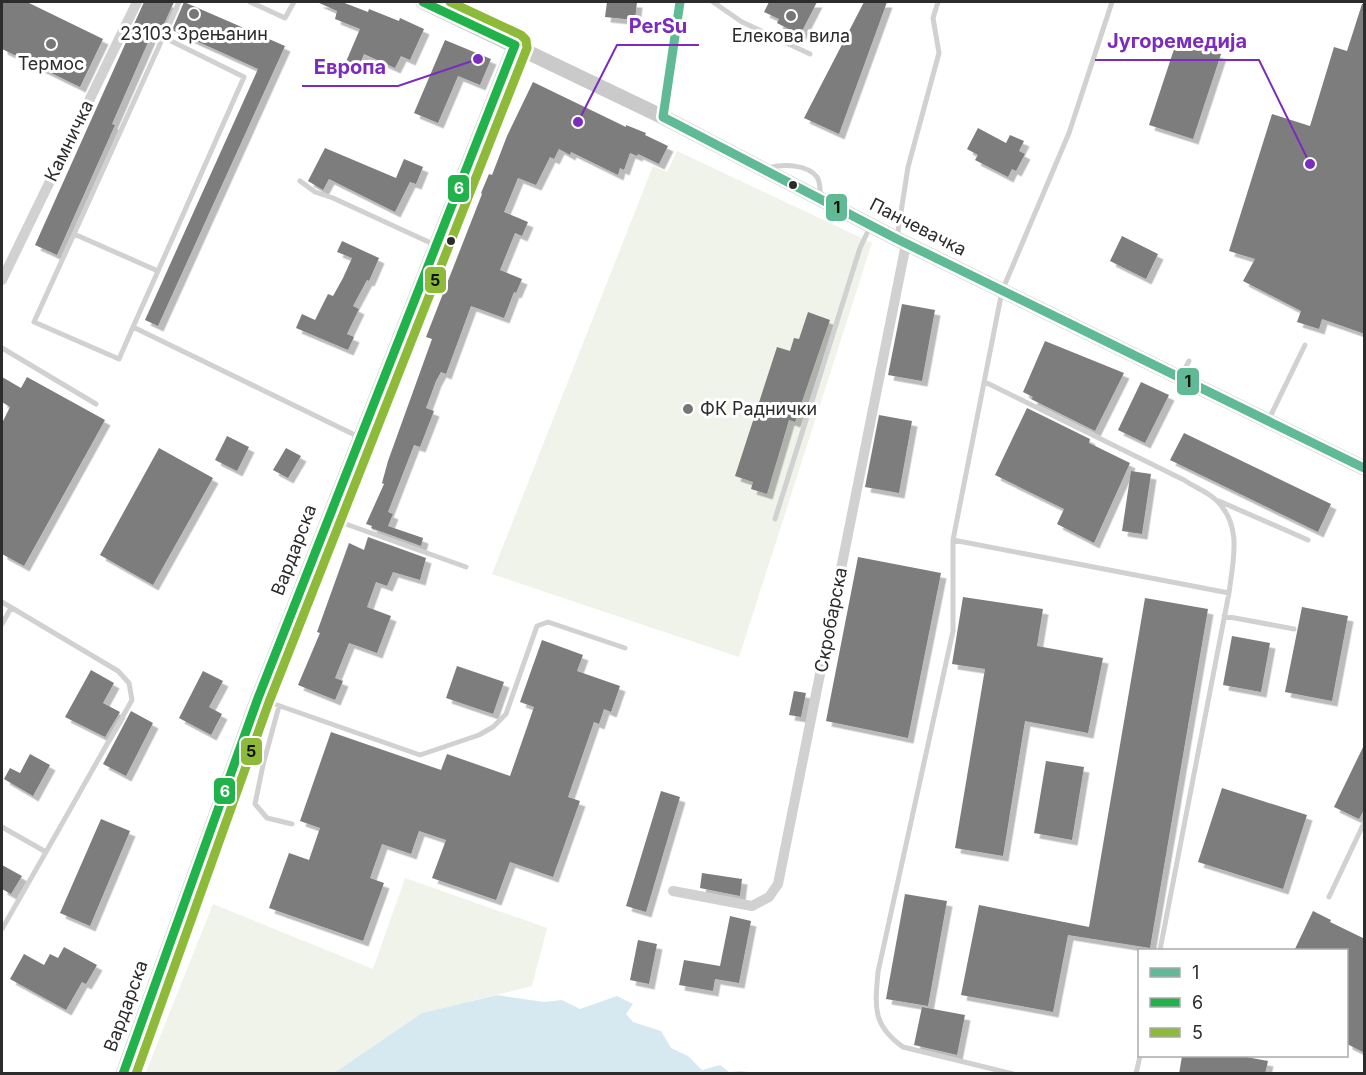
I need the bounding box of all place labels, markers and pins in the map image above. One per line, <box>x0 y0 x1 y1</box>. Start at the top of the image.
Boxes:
marker: 23103 Зрењанин <box>187 7 201 21</box>
callout: PerSu <box>617 7 699 45</box>
marker: Елекова вила <box>784 9 798 23</box>
callout: Југоремедија <box>1095 22 1259 60</box>
place label: 23103 Зрењанин <box>120 23 268 44</box>
place label: Елекова вила <box>732 25 850 46</box>
marker: Термос <box>44 37 58 51</box>
callout: Европа <box>302 48 398 86</box>
place label: Термос <box>18 53 84 74</box>
unlabelled marker <box>787 179 799 191</box>
unlabelled marker <box>445 235 457 247</box>
place label: ФК Раднички <box>700 398 817 419</box>
marker: ФК Раднички <box>681 402 695 416</box>

